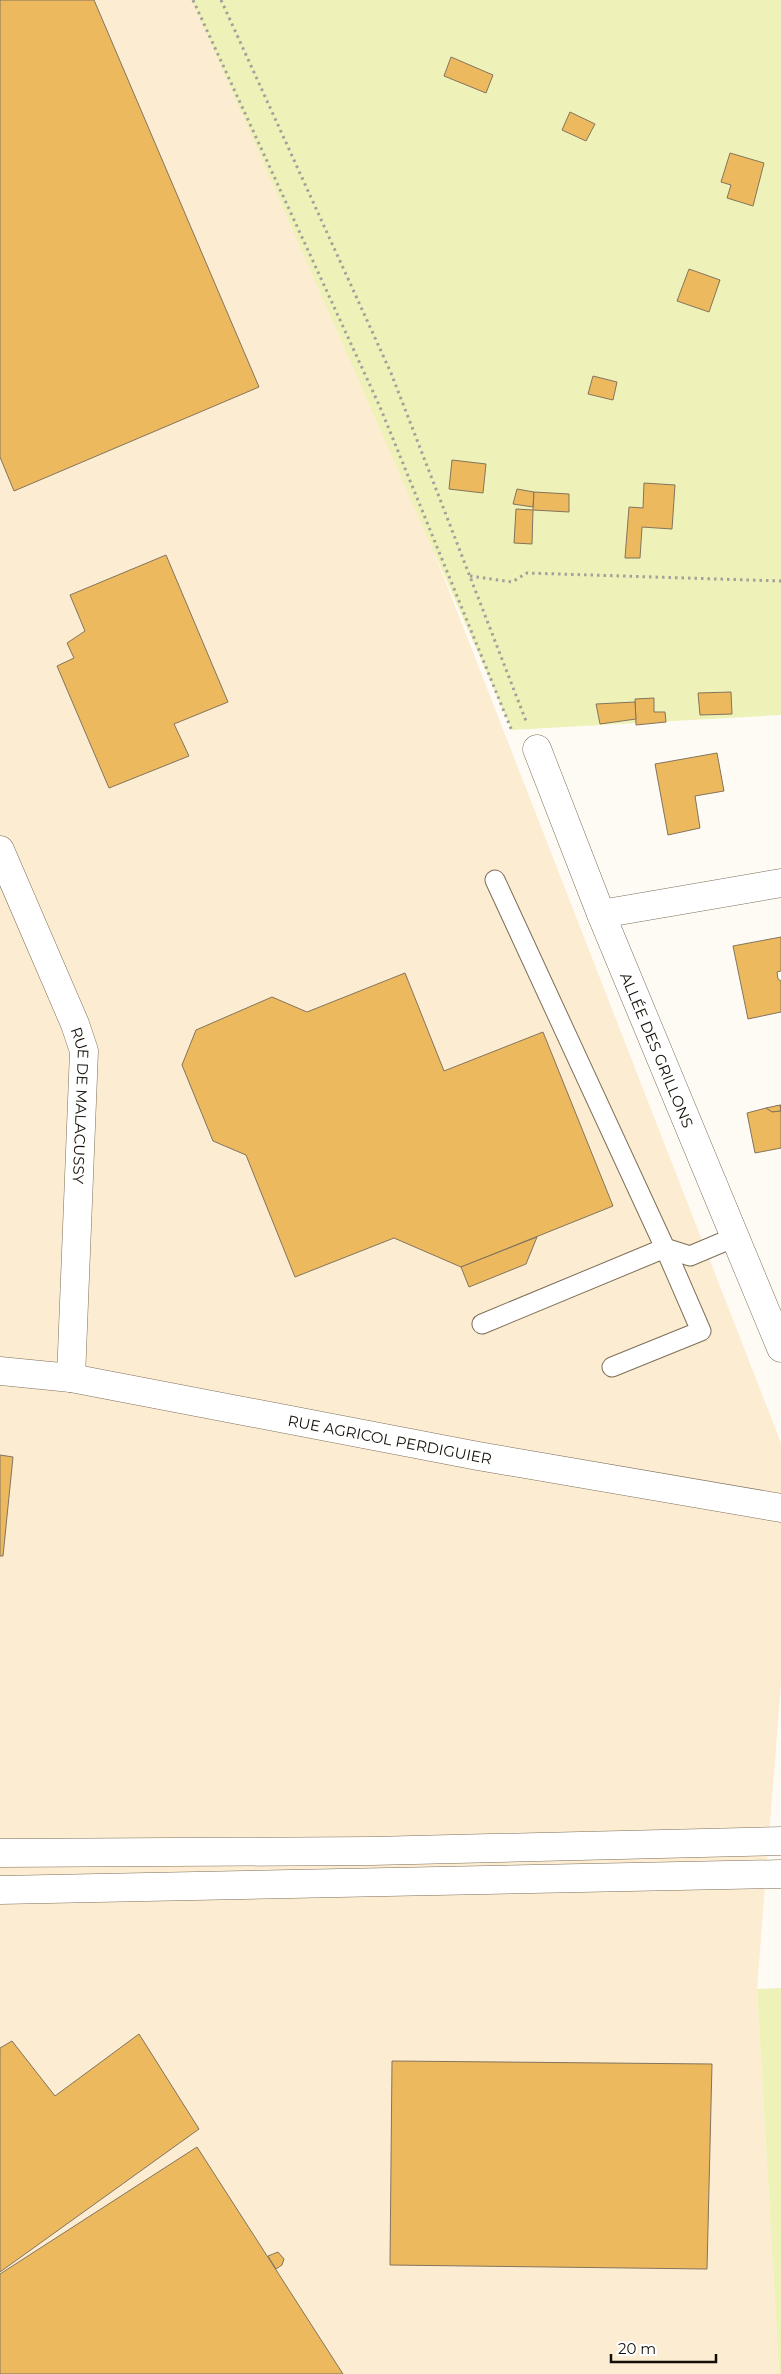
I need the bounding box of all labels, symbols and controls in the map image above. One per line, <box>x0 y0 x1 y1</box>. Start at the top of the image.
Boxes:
street label: ALLÉE DES GRILLONS <box>617 969 698 1130</box>
street label: RUE DE MALACUSSY <box>67 1024 94 1185</box>
street label: RUE AGRICOL PERDIGUIER <box>286 1410 493 1468</box>
scale bar <box>611 2332 716 2364</box>
text: 20 m <box>618 2339 656 2358</box>

